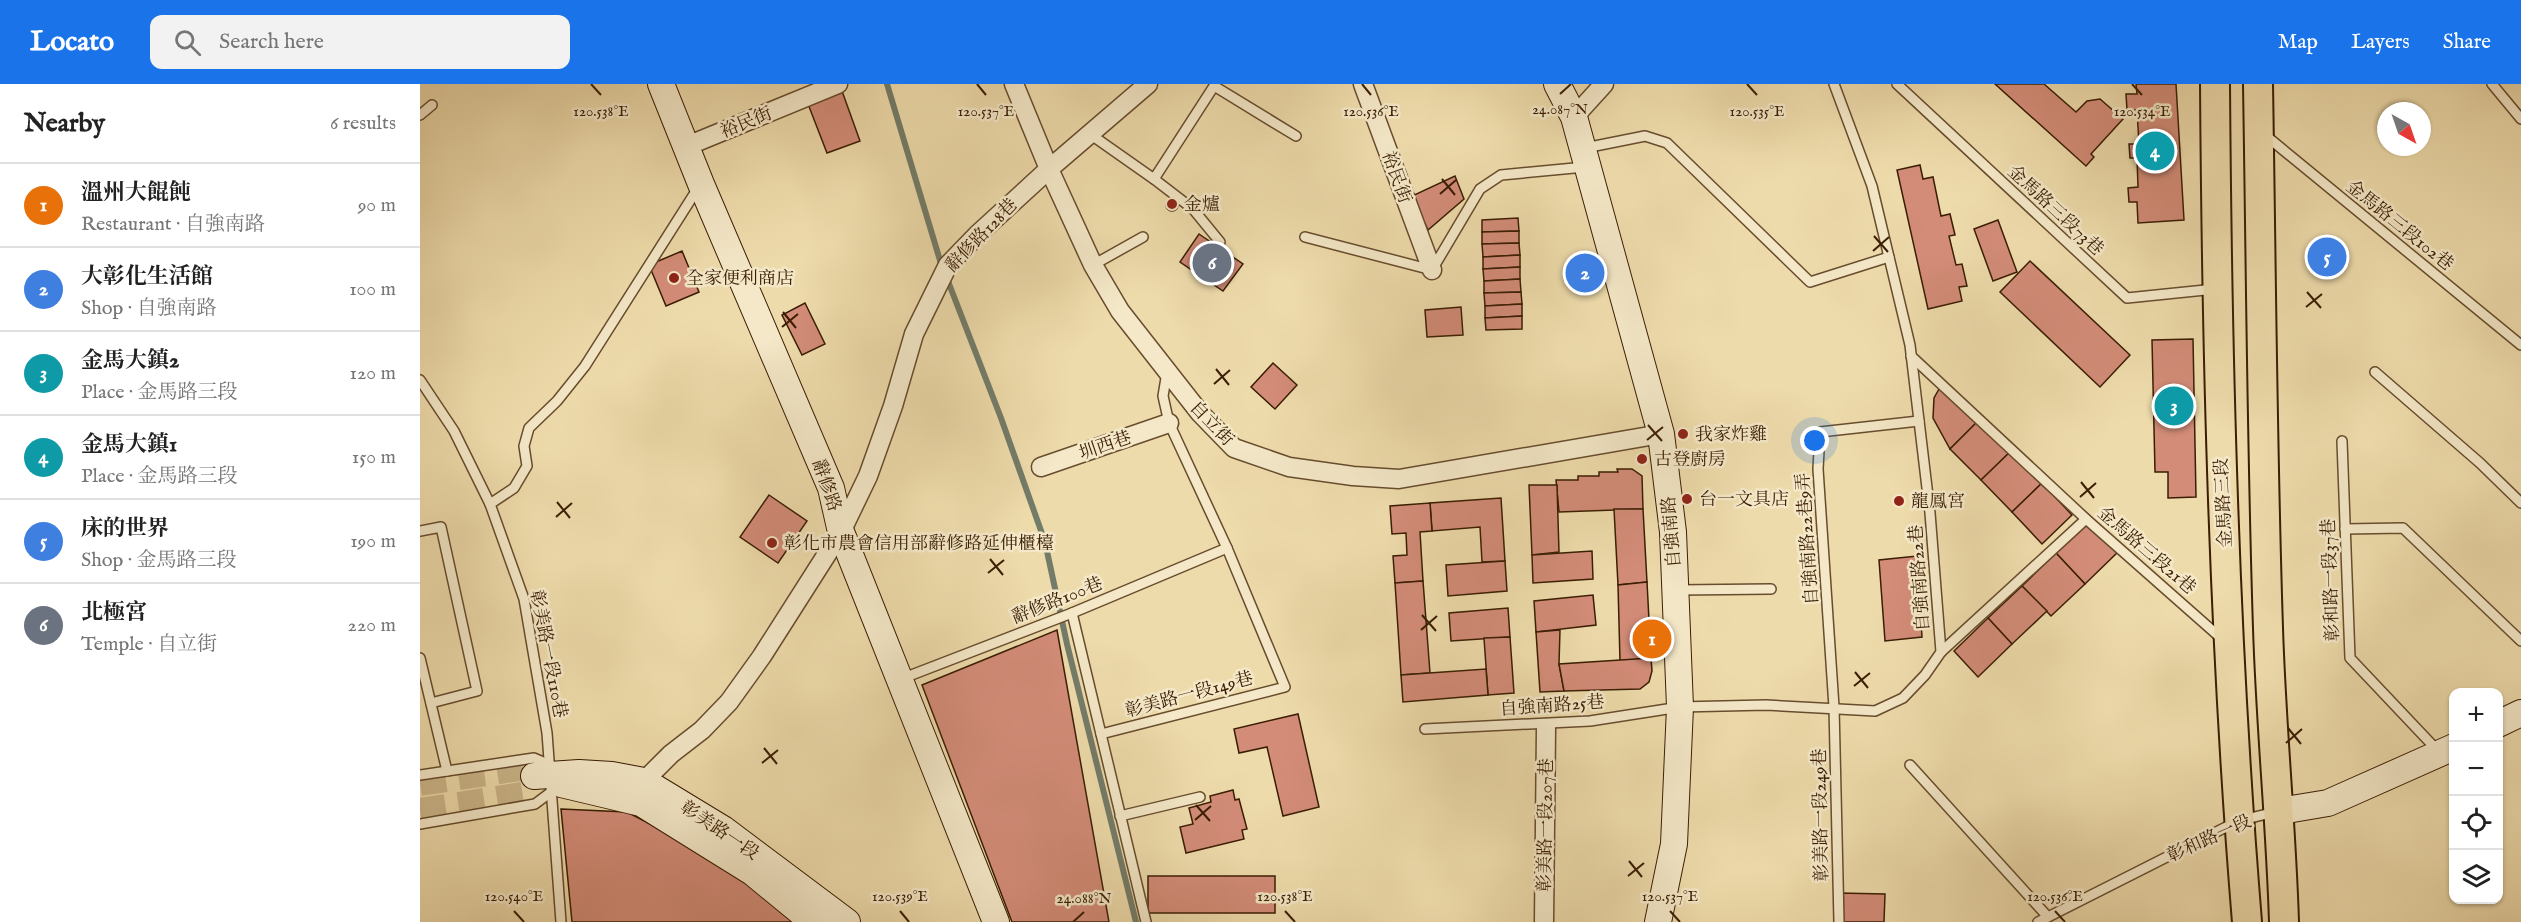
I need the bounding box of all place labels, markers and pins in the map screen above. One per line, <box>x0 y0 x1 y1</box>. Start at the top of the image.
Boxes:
pin: 4 <box>2136 128 2174 174</box>
place label: 金爐 <box>1184 194 1220 217</box>
marker: 金爐 <box>1165 197 1179 211</box>
pin: 5 <box>2308 234 2346 279</box>
pin: 6 <box>1192 240 1232 285</box>
pin: 2 <box>1566 250 1604 296</box>
place label: 全家便利商店 <box>686 268 794 291</box>
marker: 全家便利商店 <box>667 271 681 285</box>
pin: 3 <box>2154 384 2194 428</box>
place label: 我家炸雞 <box>1695 424 1767 447</box>
marker: 我家炸雞 <box>1676 427 1690 441</box>
place label: 古登廚房 <box>1654 449 1726 472</box>
marker: 古登廚房 <box>1635 452 1649 466</box>
place label: 台一文具店 <box>1699 489 1789 512</box>
place label: 龍鳳宮 <box>1911 491 1965 514</box>
marker: 台一文具店 <box>1680 492 1694 506</box>
marker: 龍鳳宮 <box>1892 494 1906 508</box>
place label: 彰化市農會信用部辭修路延伸櫃檯 <box>784 533 1054 556</box>
marker: 彰化市農會信用部辭修路延伸櫃檯 <box>765 536 779 550</box>
pin: 1 <box>1632 616 1672 662</box>

